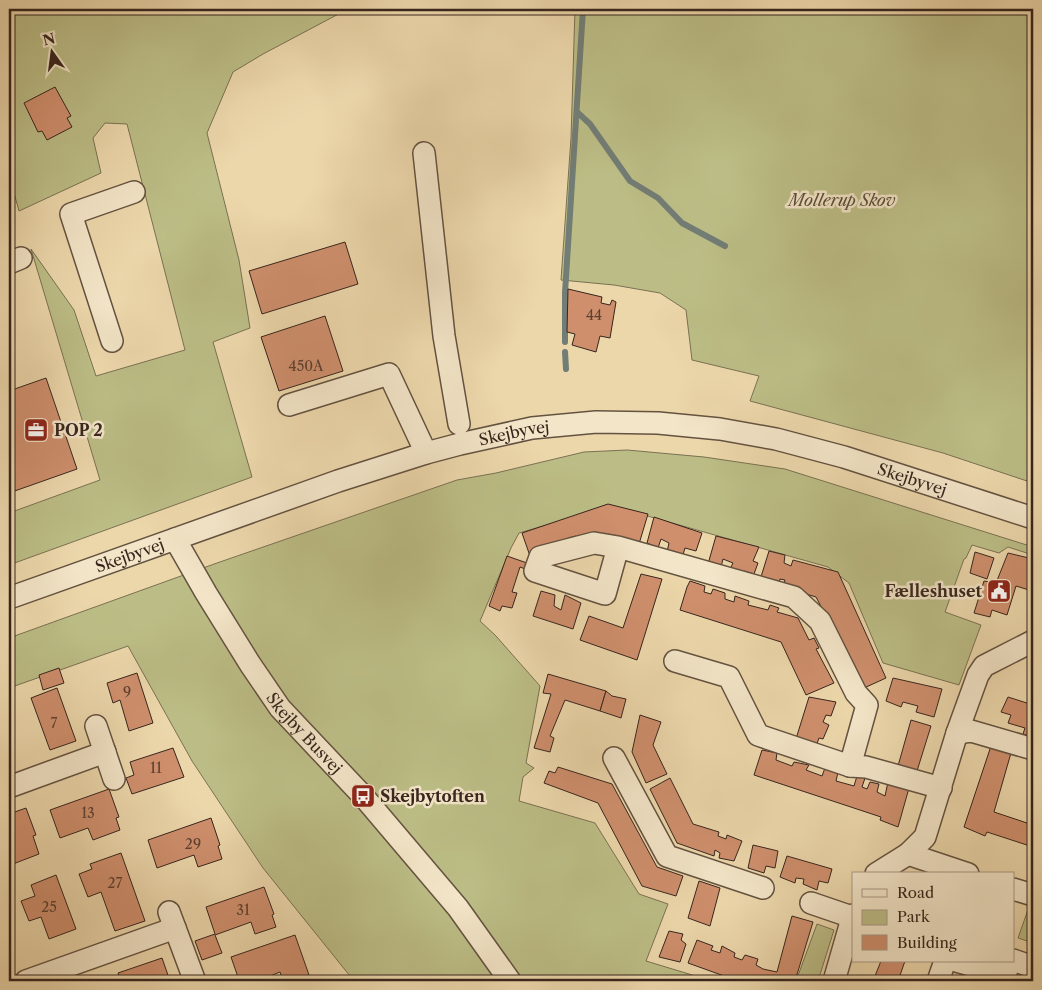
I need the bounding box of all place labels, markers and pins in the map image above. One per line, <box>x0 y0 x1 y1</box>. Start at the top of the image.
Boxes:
office icon: POP 2 <box>23 417 49 443</box>
place label: POP 2 <box>54 420 103 440</box>
public building icon: Fælleshuset <box>986 578 1012 604</box>
place label: Fælleshuset <box>884 581 983 601</box>
bus stop icon: Skejbytoften <box>350 783 376 809</box>
place label: Skejbytoften <box>380 786 485 806</box>

